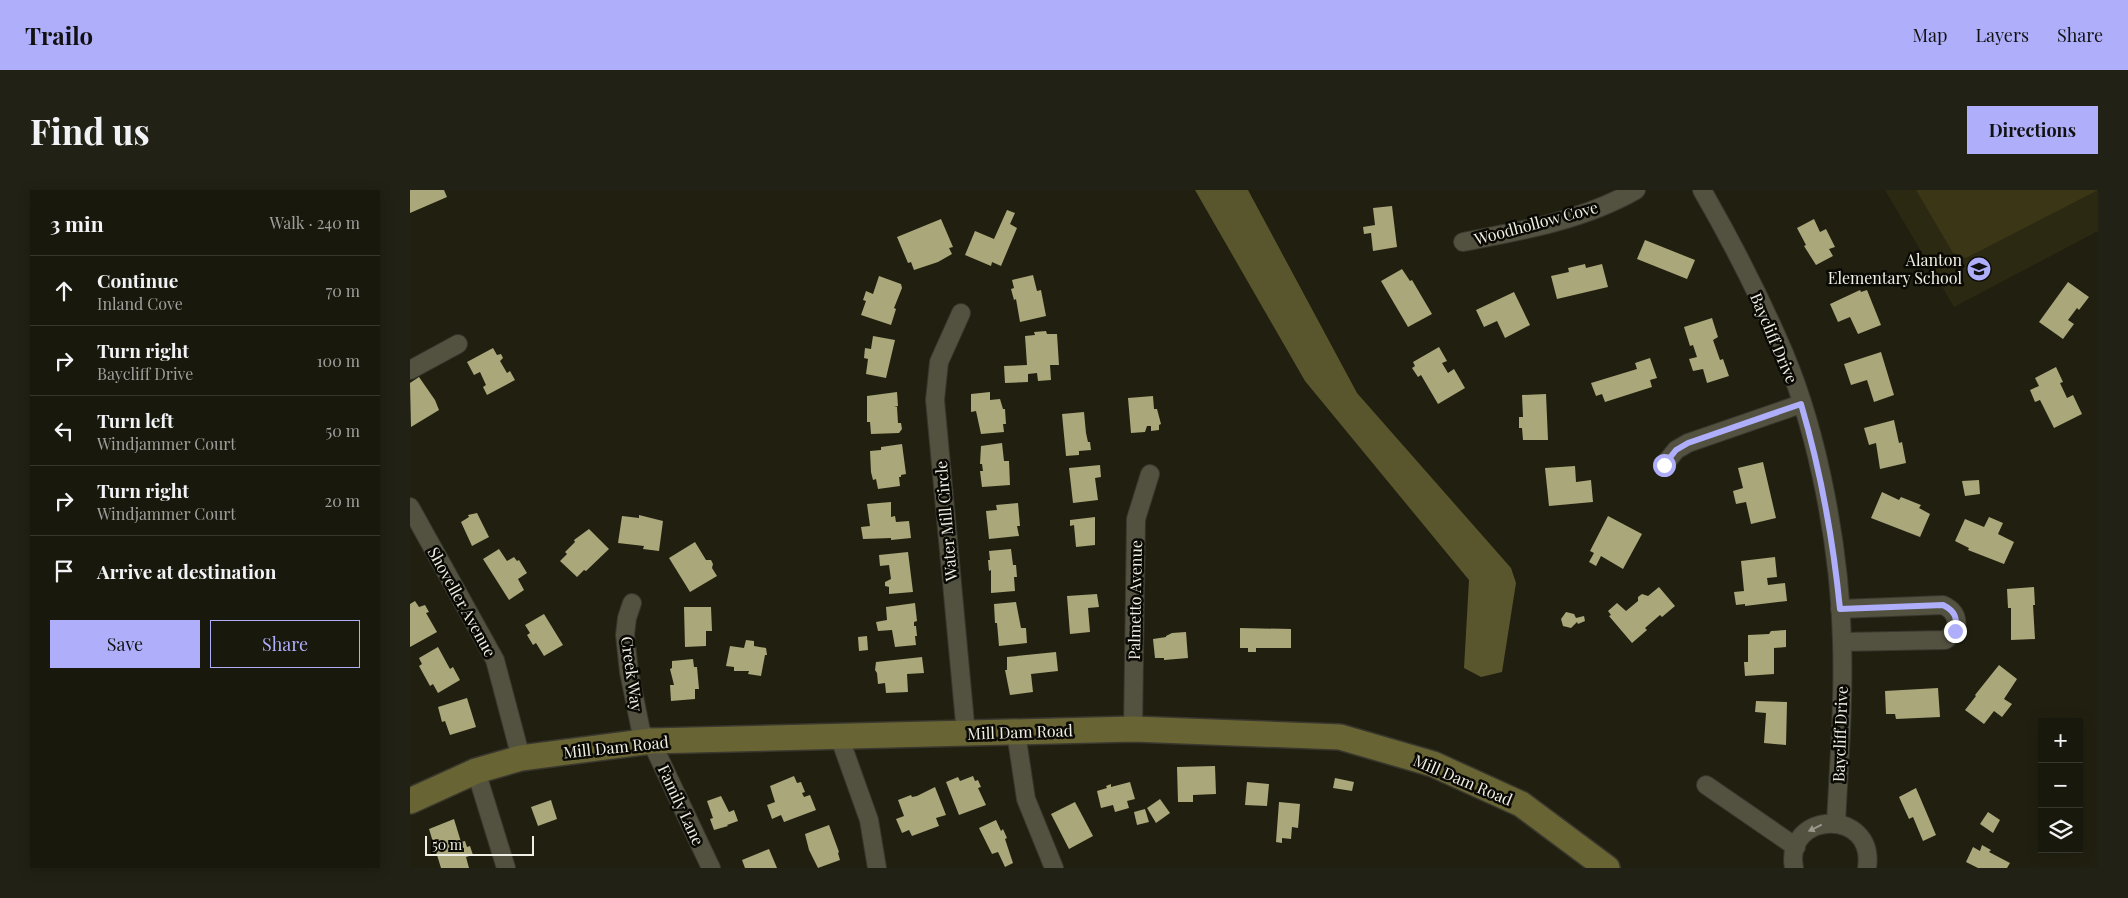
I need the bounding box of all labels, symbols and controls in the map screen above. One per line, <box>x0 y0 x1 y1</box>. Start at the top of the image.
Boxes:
text: Trailo <box>25 19 93 51</box>
text: Map <box>1912 23 1947 47</box>
text: Layers <box>1975 23 2029 47</box>
text: Share <box>2057 23 2103 47</box>
button: Directions <box>1967 106 2098 154</box>
text: Find us <box>30 107 150 154</box>
street label: Woodhollow Cove <box>1471 196 1600 249</box>
text: 3 min <box>50 209 104 237</box>
text: Walk · 240 m <box>270 212 360 233</box>
place label: Alanton Elementary School <box>1828 249 1962 288</box>
school or university icon: Alanton Elementary School <box>1966 256 1992 282</box>
text: Continue <box>97 267 178 293</box>
icon: ahead <box>50 277 78 305</box>
text: 70 m <box>326 280 360 301</box>
street label: Baycliff Drive <box>1746 289 1803 386</box>
text: Inland Cove <box>97 293 183 314</box>
text: Turn right <box>97 337 189 363</box>
icon: right <box>50 347 78 375</box>
text: 100 m <box>317 350 360 371</box>
text: Baycliff Drive <box>97 363 193 384</box>
text: Turn left <box>97 407 174 433</box>
icon: left <box>50 417 78 445</box>
text: 50 m <box>326 420 360 441</box>
text: Windjammer Court <box>97 433 236 454</box>
route start <box>1653 454 1676 477</box>
street label: Water Mill Circle <box>930 460 961 583</box>
text: Turn right <box>97 477 189 503</box>
icon: right <box>50 487 78 515</box>
text: 20 m <box>325 490 360 511</box>
text: Windjammer Court <box>97 503 236 524</box>
street label: Palmetto Avenue <box>1123 540 1146 660</box>
street label: Shoveller Avenue <box>424 543 501 660</box>
icon: arrive <box>50 557 78 585</box>
text: Arrive at destination <box>97 558 277 584</box>
button: Save <box>50 620 200 668</box>
button: Share <box>210 620 360 668</box>
route end <box>1944 620 1967 643</box>
street label: Creek Way <box>617 635 648 713</box>
street label: Baycliff Drive <box>1827 685 1852 783</box>
map controls <box>2038 718 2083 853</box>
button: + <box>2038 718 2083 763</box>
street label: Mill Dam Road <box>967 719 1073 744</box>
street label: Mill Dam Road <box>562 731 670 762</box>
street label: Mill Dam Road <box>1410 749 1516 810</box>
street label: Family Lane <box>654 761 709 849</box>
button: − <box>2038 763 2083 808</box>
button: layers <box>2038 808 2083 853</box>
one-way arrow <box>1807 824 1822 832</box>
scale bar <box>425 833 534 856</box>
text: 50 m <box>432 835 462 854</box>

